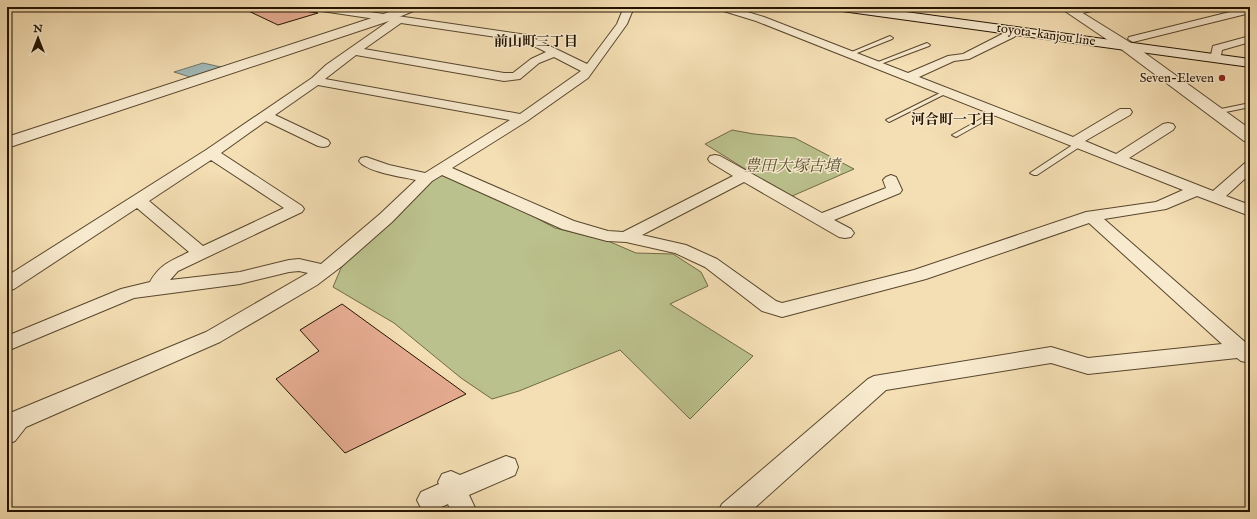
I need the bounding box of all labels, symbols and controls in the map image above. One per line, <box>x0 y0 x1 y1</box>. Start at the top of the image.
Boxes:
north arrow <box>18 18 58 58</box>
street label: toyota-kanjou line <box>995 20 1097 50</box>
text: N <box>32 22 43 36</box>
district label: 前山町三丁目 <box>494 33 578 51</box>
place label: Seven-Eleven <box>1140 70 1214 87</box>
marker: Seven-Eleven <box>1217 73 1227 83</box>
district label: 河合町一丁目 <box>911 111 995 129</box>
park label: 豊田大塚古墳 <box>744 157 842 177</box>

